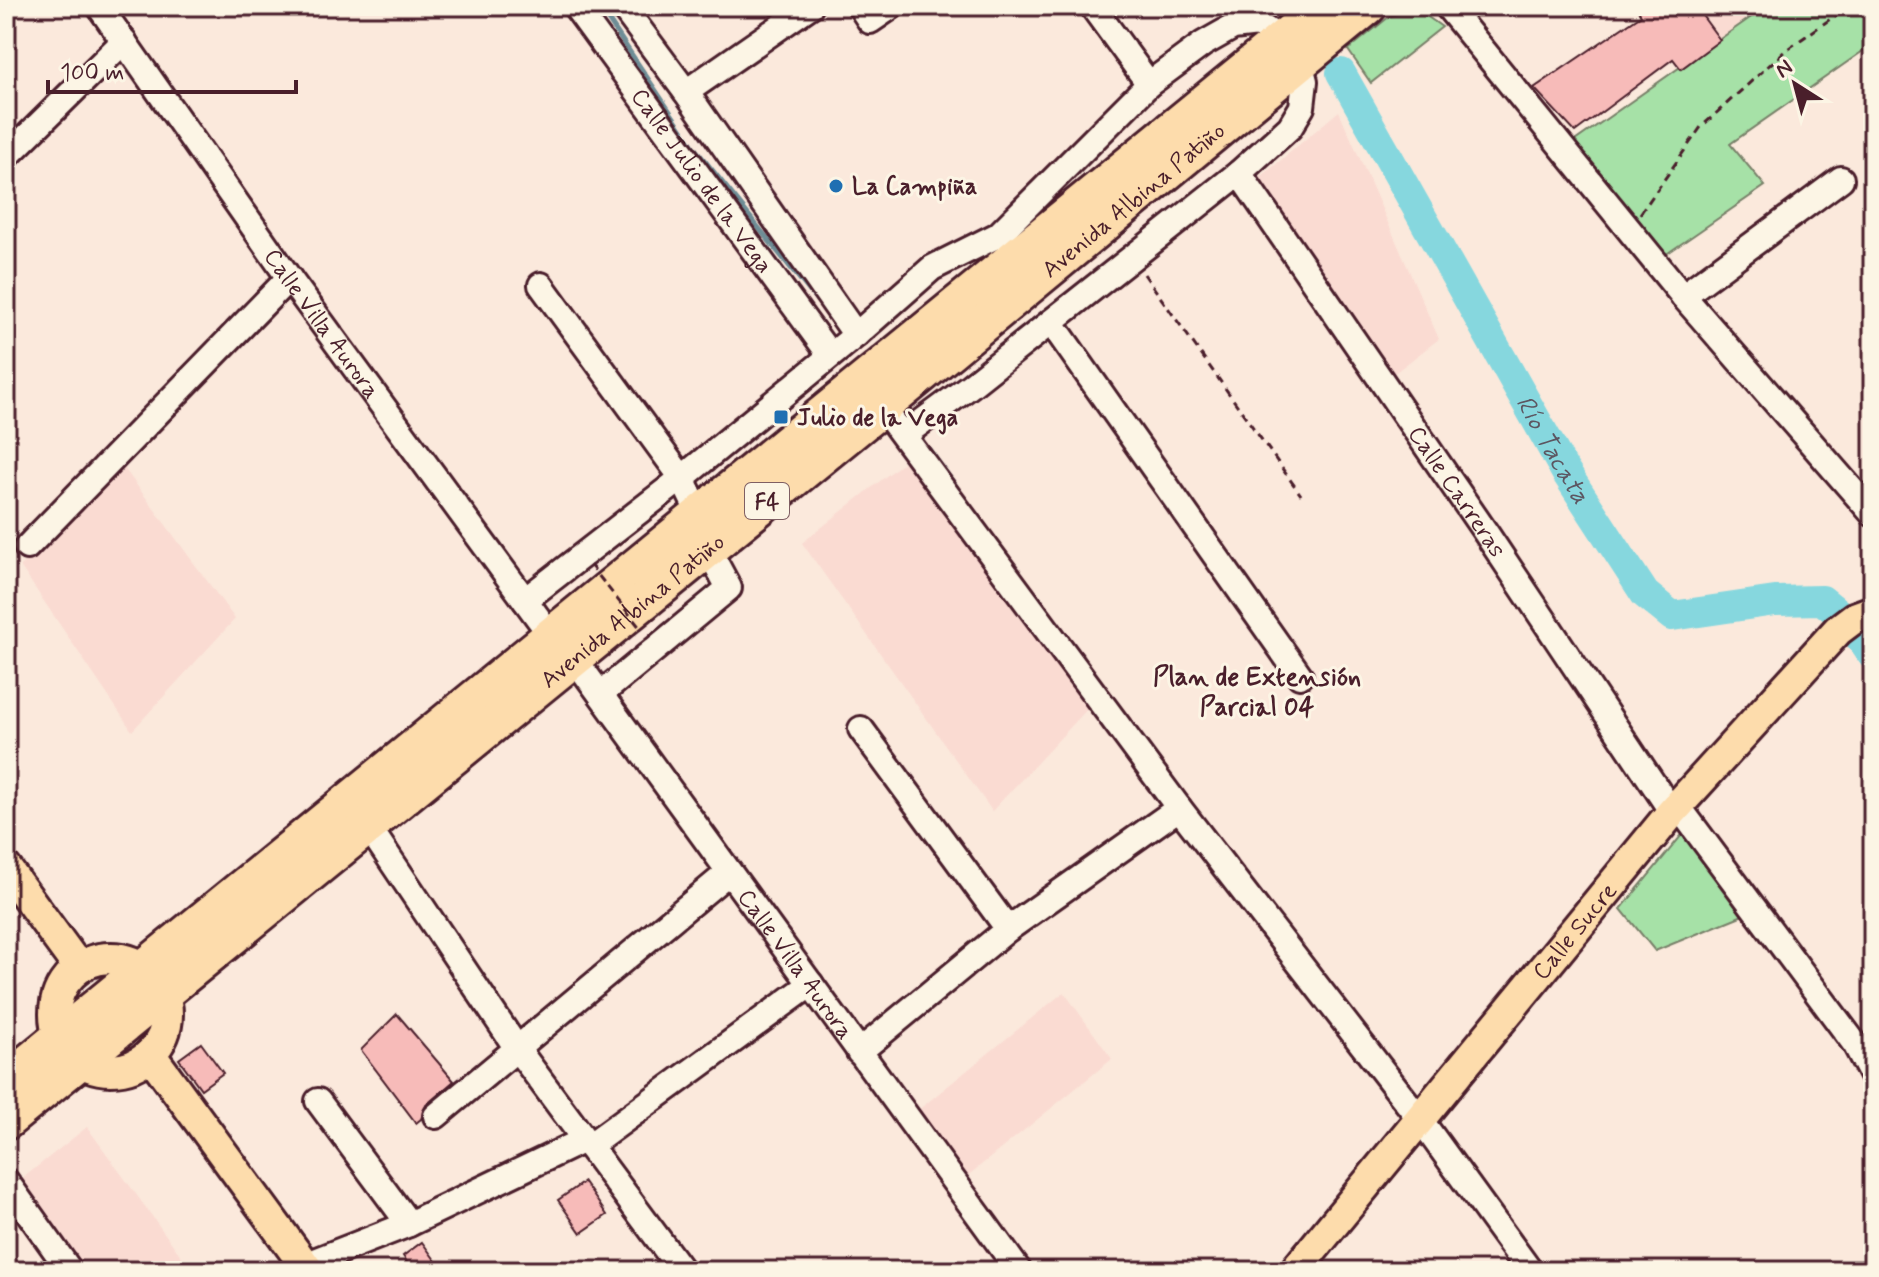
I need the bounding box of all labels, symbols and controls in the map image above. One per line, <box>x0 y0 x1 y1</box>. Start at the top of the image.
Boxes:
scale bar <box>48 44 296 94</box>
north arrow <box>1755 44 1835 124</box>
text: N <box>1770 54 1799 85</box>
text: 100 m <box>60 58 124 89</box>
street label: Calle Julio de la Vega <box>623 83 779 280</box>
street label: Avenida Albina Patiño <box>1036 116 1233 286</box>
place label: La Campiña <box>852 172 977 203</box>
marker: La Campiña <box>827 177 845 195</box>
street label: Calle Villa Aurora <box>256 243 386 405</box>
water label: Río Tacata <box>1507 390 1597 511</box>
place label: Julio de la Vega <box>797 403 959 435</box>
marker: Julio de la Vega <box>772 408 790 426</box>
street label: Calle Carreras <box>1400 420 1512 564</box>
road number: F4 <box>745 483 789 519</box>
street label: Avenida Albina Patiño <box>535 527 732 696</box>
district label: Plan de Extensión Parcial 04 <box>1153 661 1361 725</box>
street label: Calle Sucre <box>1526 877 1625 987</box>
street label: Calle Villa Aurora <box>730 883 860 1046</box>

